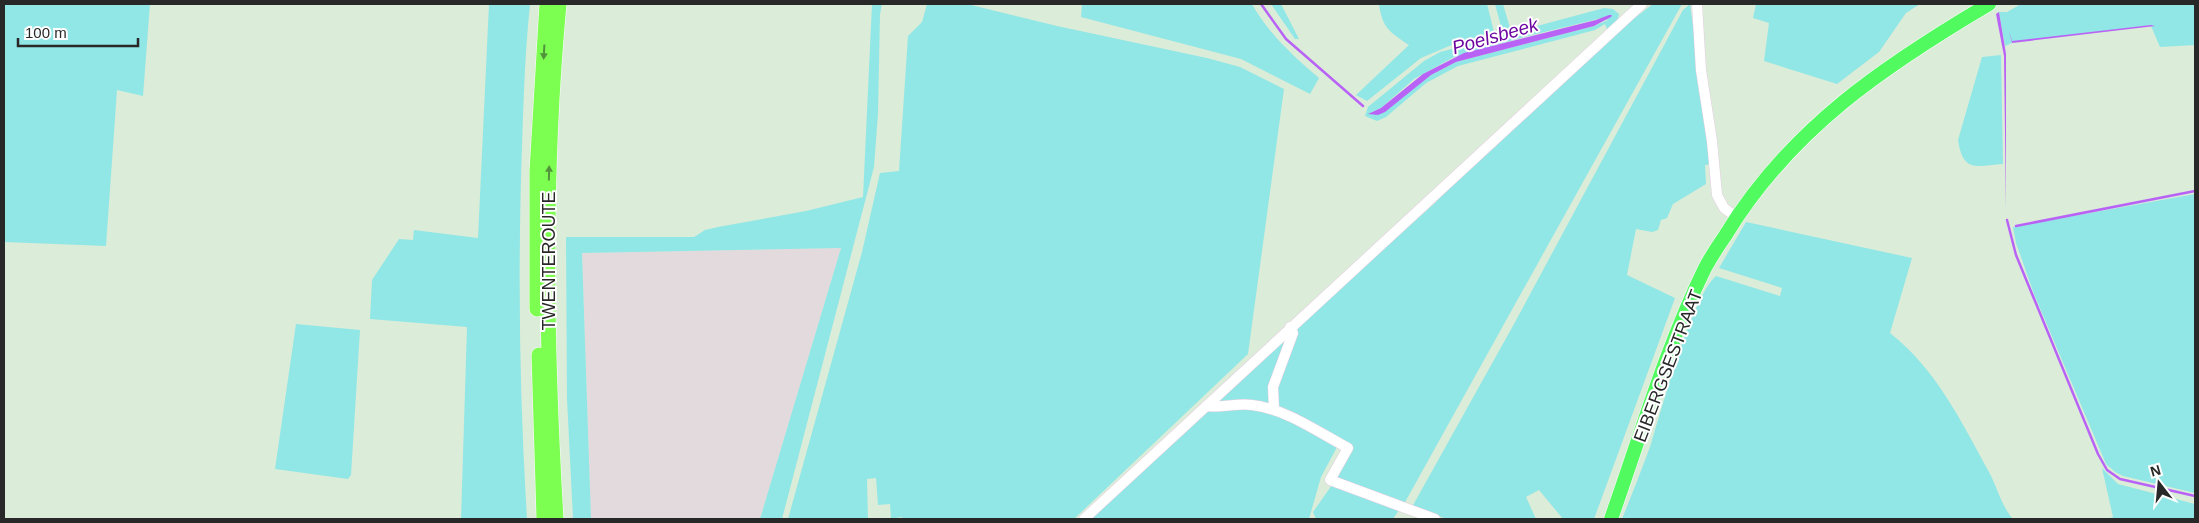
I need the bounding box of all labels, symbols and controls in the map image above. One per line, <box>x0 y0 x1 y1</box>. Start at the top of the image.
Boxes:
water label: Poelsbeek <box>1449 13 1542 58</box>
scale bar <box>18 15 138 47</box>
text: 100 m <box>25 24 67 41</box>
one-way arrow <box>539 45 547 61</box>
one-way arrow <box>545 165 553 181</box>
street label: TWENTEROUTE <box>539 192 559 331</box>
street label: EIBERGSESTRAAT <box>1630 287 1706 445</box>
north arrow <box>2134 458 2184 508</box>
text: N <box>2148 461 2162 480</box>

